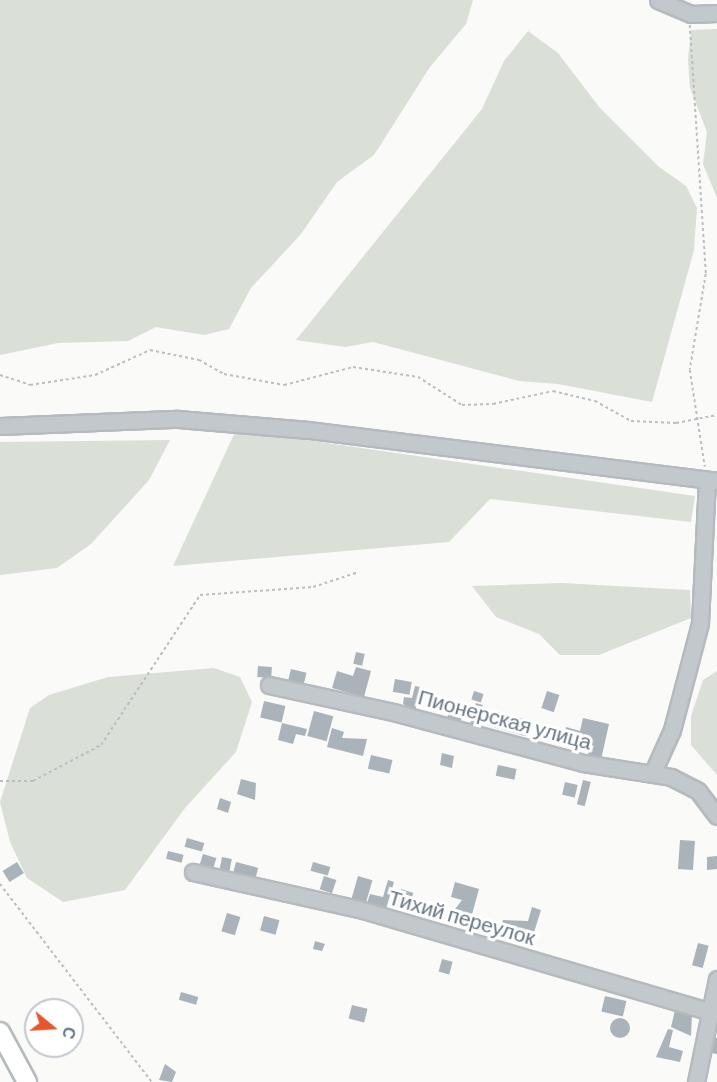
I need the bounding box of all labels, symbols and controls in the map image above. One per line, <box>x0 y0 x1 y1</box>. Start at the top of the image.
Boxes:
street label: Пионерская улица <box>415 684 595 754</box>
street label: Тихий переулок <box>386 884 538 950</box>
north arrow <box>24 998 84 1058</box>
text: С <box>59 1025 81 1042</box>

